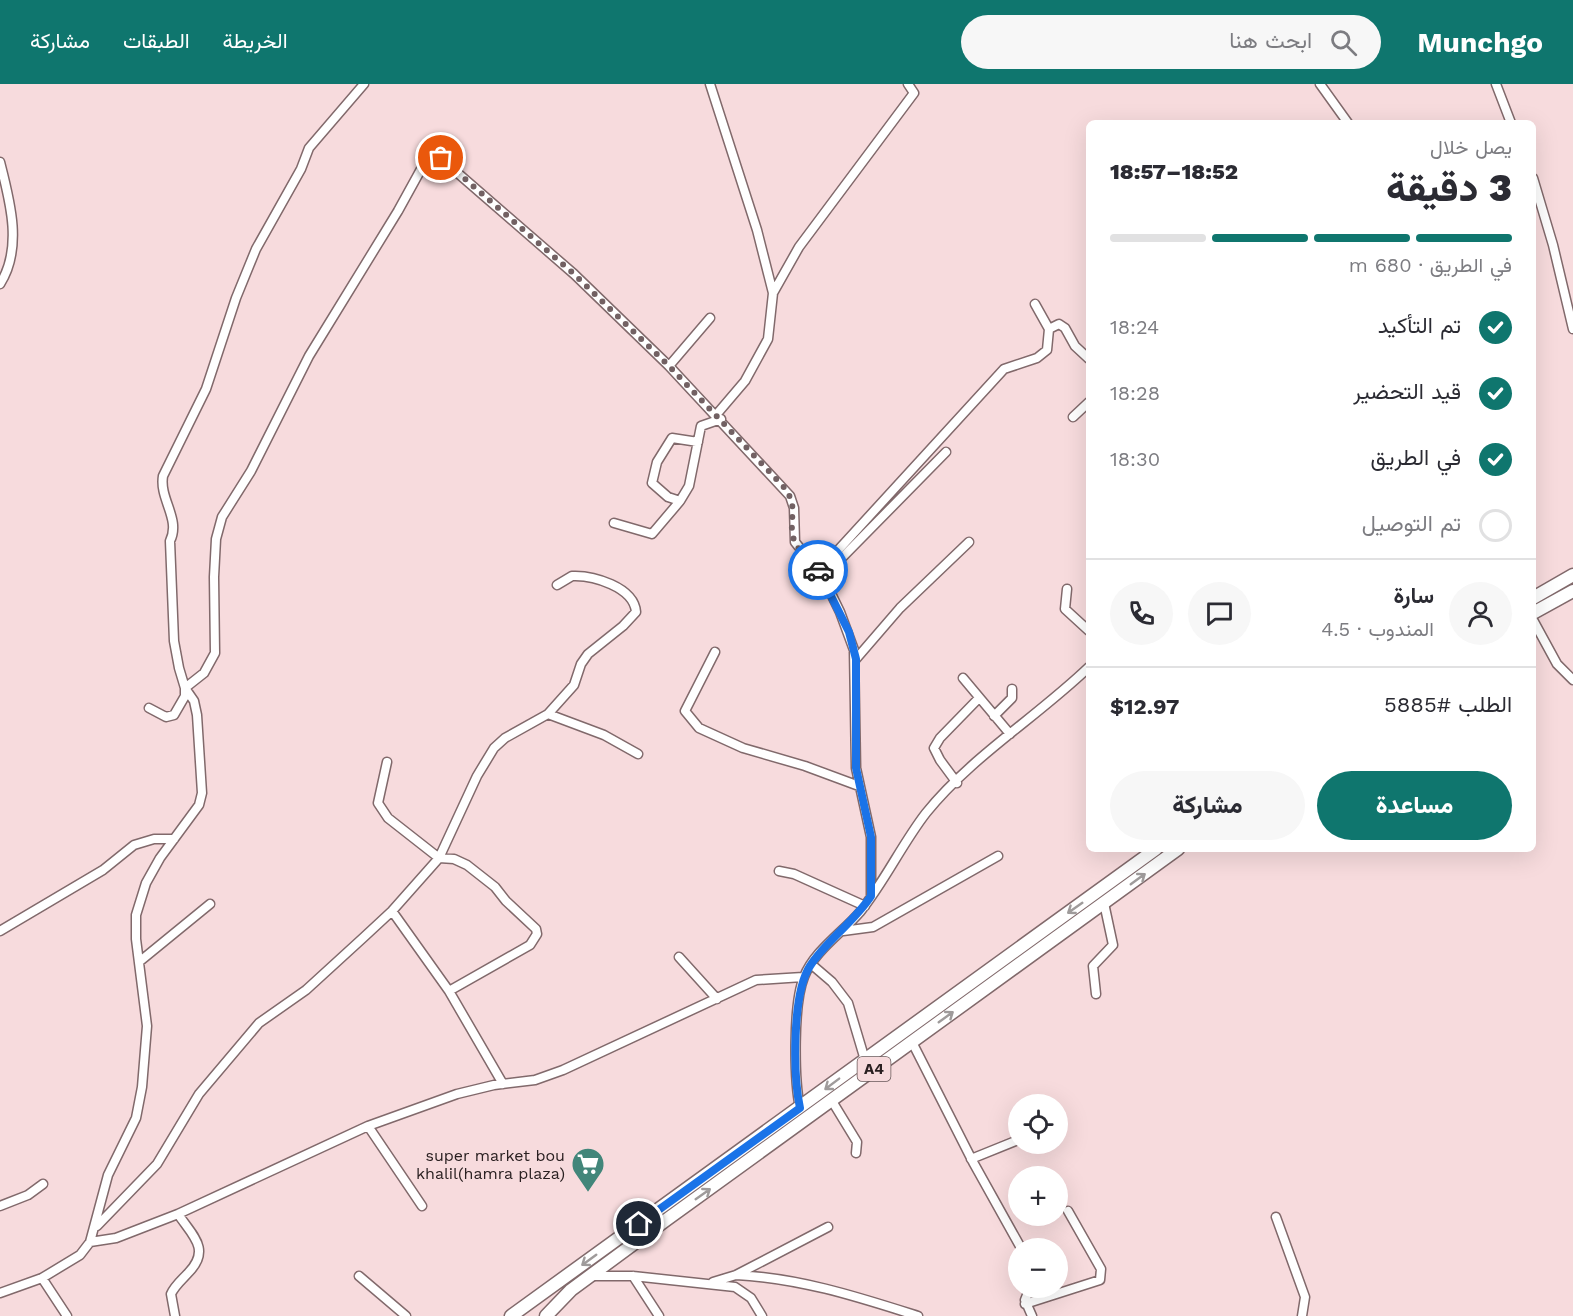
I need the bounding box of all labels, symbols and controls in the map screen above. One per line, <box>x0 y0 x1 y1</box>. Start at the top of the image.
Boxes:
search box <box>961 15 1381 69</box>
icon: search <box>1327 26 1360 59</box>
text: Munchgo <box>1417 26 1543 59</box>
text: مشاركة <box>30 28 90 53</box>
text: الطبقات <box>123 28 190 53</box>
text: الخريطة <box>223 28 288 53</box>
text: ابحث هنا <box>1229 28 1312 53</box>
pin <box>415 132 466 183</box>
text: يصل خلال <box>1430 135 1512 159</box>
icon: bag <box>424 141 457 174</box>
text: 18:52–18:57 <box>1110 159 1238 184</box>
text: 3 دقيقة <box>1386 165 1512 210</box>
text: في الطريق · 680 m <box>1349 253 1512 277</box>
icon: check <box>1479 311 1512 344</box>
text: تم التأكيد <box>1378 313 1461 338</box>
text: 18:24 <box>1110 315 1159 339</box>
icon: check <box>1479 377 1512 410</box>
text: قيد التحضير <box>1353 379 1461 404</box>
text: 18:28 <box>1110 381 1160 405</box>
icon: check <box>1479 443 1512 476</box>
text: في الطريق <box>1371 445 1461 470</box>
text: 18:30 <box>1110 447 1160 471</box>
text: تم التوصيل <box>1362 511 1461 536</box>
courier <box>788 540 848 600</box>
icon: car <box>802 554 835 587</box>
button: phone <box>1110 582 1173 645</box>
button: chat <box>1188 582 1251 645</box>
button: person <box>1449 582 1512 645</box>
text: سارة <box>1393 583 1434 608</box>
text: المندوب · 4.5 <box>1321 617 1434 641</box>
text: الطلب #5885 <box>1384 692 1512 717</box>
text: $12.97 <box>1110 694 1179 719</box>
button: مشاركة <box>1110 771 1305 840</box>
button: مساعدة <box>1317 771 1512 840</box>
one-way arrow <box>1129 873 1145 885</box>
one-way arrow <box>1067 902 1084 914</box>
one-way arrow <box>937 1011 953 1024</box>
road number: A4 <box>858 1057 890 1081</box>
one-way arrow <box>825 1078 841 1090</box>
map controls <box>1008 1094 1068 1298</box>
button: locate <box>1008 1094 1068 1154</box>
place label: super market bou khalil(hamra plaza) <box>416 1146 565 1183</box>
supermarket icon: super market bou khalil(hamra plaza) <box>570 1146 606 1193</box>
button: + <box>1008 1166 1068 1226</box>
one-way arrow <box>694 1187 710 1200</box>
pin <box>613 1198 664 1249</box>
icon: home <box>622 1207 655 1240</box>
button: − <box>1008 1238 1068 1298</box>
one-way arrow <box>582 1254 598 1266</box>

